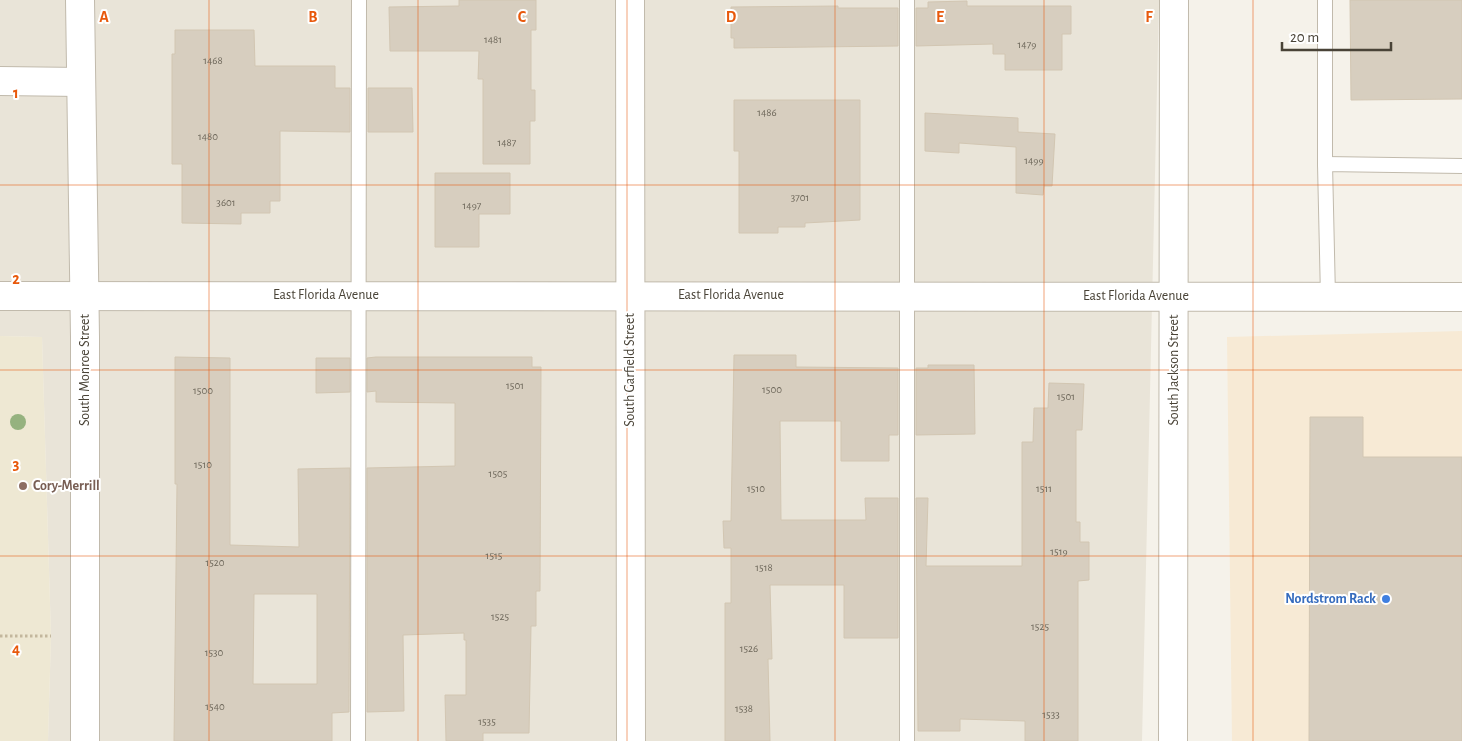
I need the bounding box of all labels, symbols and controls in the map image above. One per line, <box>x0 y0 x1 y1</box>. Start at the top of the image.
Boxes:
text: A <box>99 9 109 25</box>
text: B <box>308 9 318 25</box>
text: C <box>518 9 527 25</box>
text: D <box>726 9 737 25</box>
text: E <box>936 9 944 25</box>
text: F <box>1145 9 1153 25</box>
scale bar <box>1282 20 1391 52</box>
text: 20 m <box>1290 30 1319 45</box>
house number: 1481 <box>484 34 502 45</box>
house number: 1479 <box>1018 39 1036 50</box>
house number: 1468 <box>203 55 223 66</box>
text: 1 <box>13 85 19 101</box>
house number: 1486 <box>757 107 777 118</box>
house number: 1480 <box>198 131 218 142</box>
house number: 1487 <box>498 137 517 148</box>
house number: 1499 <box>1024 155 1044 166</box>
house number: 3701 <box>791 192 809 203</box>
house number: 3601 <box>216 197 236 208</box>
house number: 1497 <box>463 200 482 211</box>
text: 2 <box>12 271 20 287</box>
street label: East Florida Avenue <box>273 288 379 302</box>
street label: East Florida Avenue <box>678 288 784 302</box>
street label: East Florida Avenue <box>1083 289 1189 303</box>
street label: South Monroe Street <box>78 313 92 426</box>
street label: South Garfield Street <box>623 313 637 427</box>
street label: South Jackson Street <box>1167 314 1181 426</box>
house number: 1501 <box>506 380 524 391</box>
house number: 1500 <box>762 384 782 395</box>
house number: 1500 <box>193 385 213 396</box>
house number: 1501 <box>1057 391 1075 402</box>
text: 3 <box>13 456 20 472</box>
house number: 1510 <box>194 459 212 470</box>
house number: 1505 <box>489 468 508 479</box>
place label: Cory-Merrill <box>33 479 100 493</box>
marker: Cory-Merrill <box>17 480 29 492</box>
house number: 1510 <box>747 483 765 494</box>
house number: 1511 <box>1036 483 1052 494</box>
house number: 1519 <box>1050 546 1068 557</box>
house number: 1515 <box>486 550 503 561</box>
house number: 1520 <box>205 557 225 568</box>
house number: 1518 <box>755 562 773 573</box>
place label: Nordstrom Rack <box>1285 592 1376 606</box>
marker: Nordstrom Rack <box>1380 593 1392 605</box>
house number: 1525 <box>491 611 509 622</box>
house number: 1525 <box>1031 621 1049 632</box>
text: 4 <box>12 641 20 657</box>
house number: 1526 <box>740 643 758 654</box>
house number: 1530 <box>205 647 224 658</box>
house number: 1540 <box>205 701 225 712</box>
house number: 1538 <box>735 703 753 714</box>
house number: 1533 <box>1042 709 1060 720</box>
house number: 1535 <box>478 716 496 727</box>

